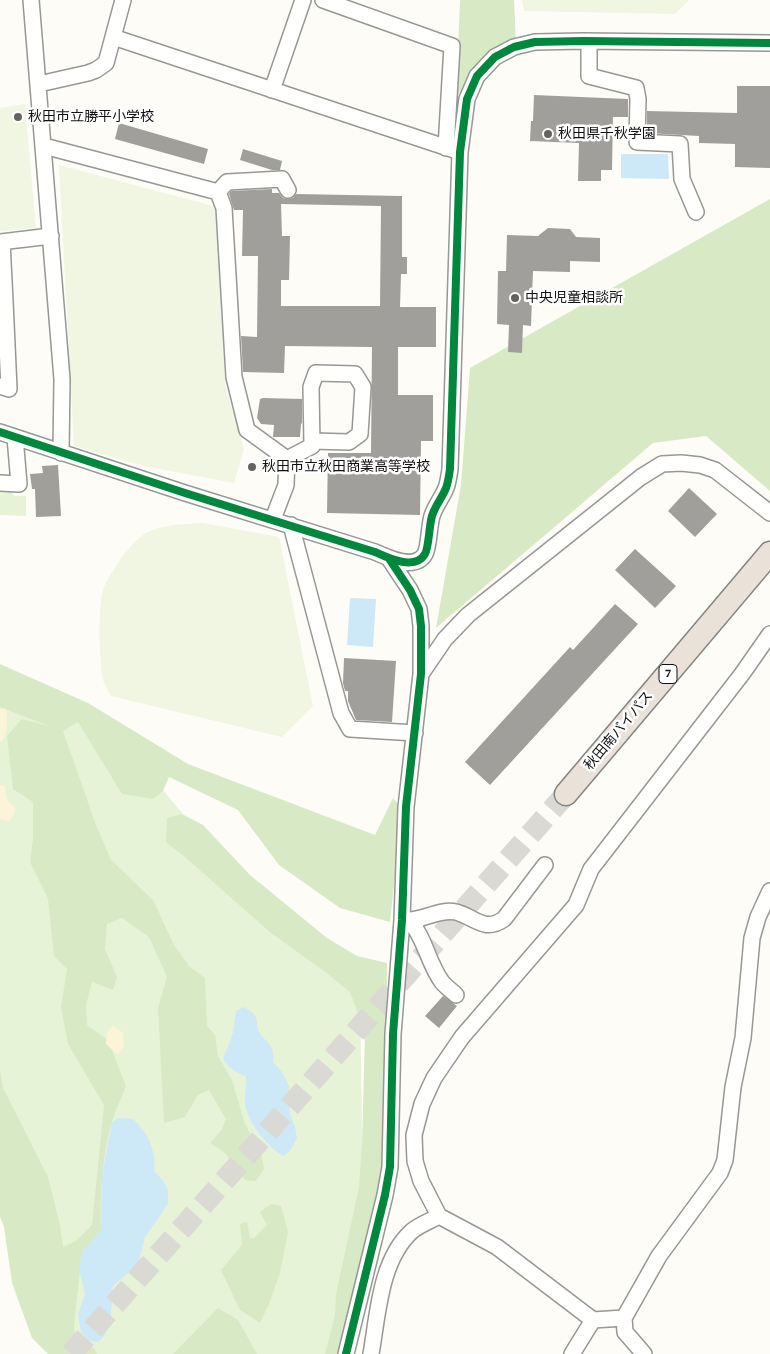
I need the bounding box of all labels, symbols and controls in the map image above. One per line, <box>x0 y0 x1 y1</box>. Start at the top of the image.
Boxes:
place label: 秋田市立勝平小学校 <box>28 109 154 125</box>
marker: 秋田市立勝平小学校 <box>12 111 24 123</box>
place label: 秋田県千秋学園 <box>558 126 656 142</box>
marker: 秋田県千秋学園 <box>542 128 554 140</box>
place label: 中央児童相談所 <box>525 290 623 306</box>
marker: 中央児童相談所 <box>509 292 521 304</box>
place label: 秋田市立秋田商業高等学校 <box>262 459 430 475</box>
marker: 秋田市立秋田商業高等学校 <box>246 461 258 473</box>
road number: 7 <box>659 664 677 684</box>
street label: 秋田南バイパス <box>581 688 657 774</box>

